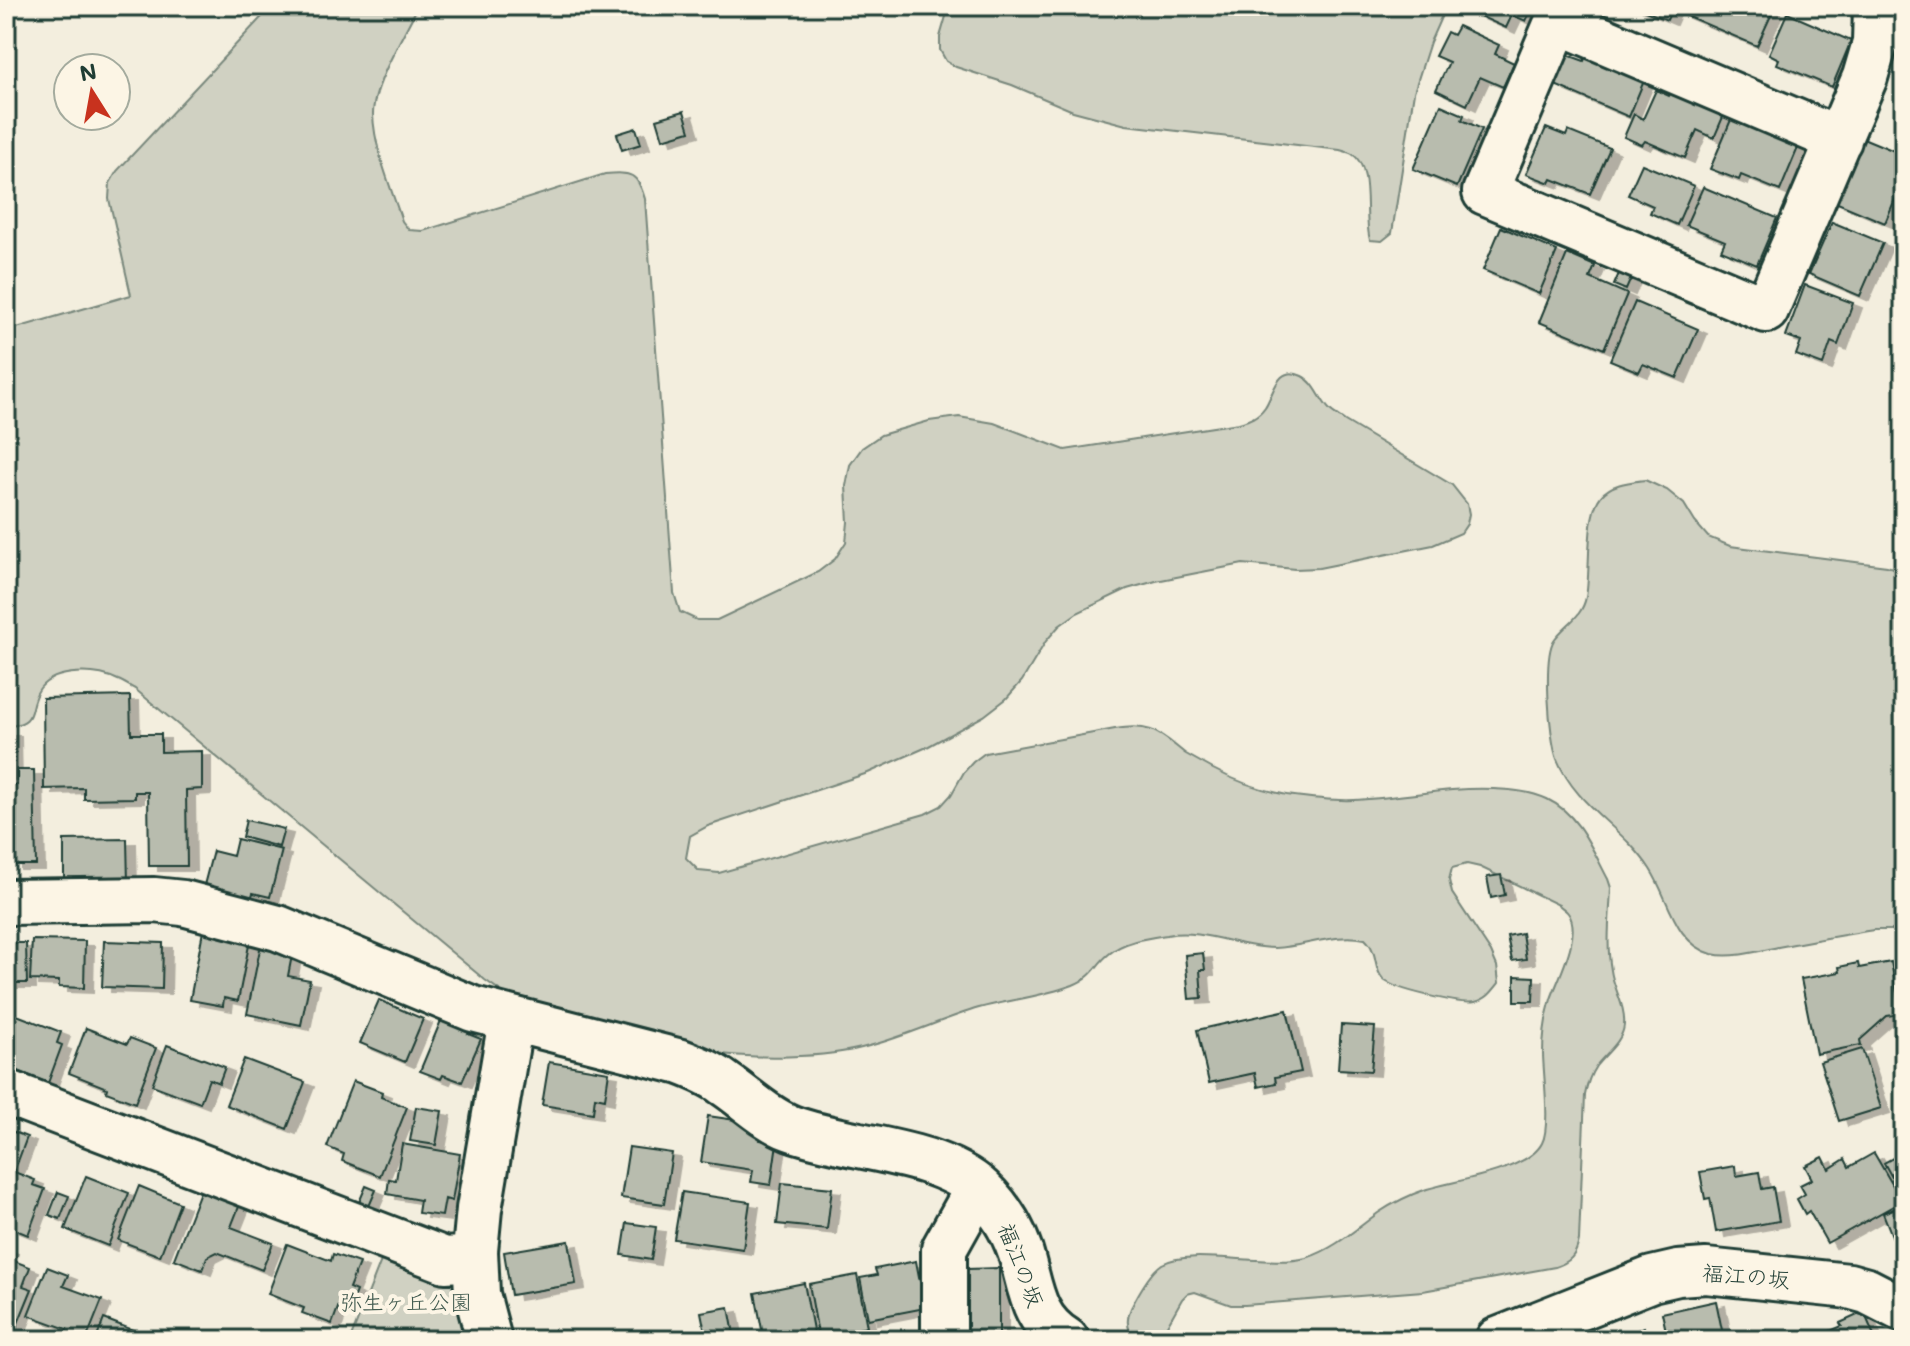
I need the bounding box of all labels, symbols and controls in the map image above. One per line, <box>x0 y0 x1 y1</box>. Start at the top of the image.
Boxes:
north arrow <box>52 52 132 132</box>
text: N <box>77 56 99 88</box>
street label: 福江の坂 <box>992 1219 1051 1311</box>
street label: 福江の坂 <box>1701 1257 1791 1294</box>
park label: 弥生ヶ丘公園 <box>340 1287 472 1316</box>

